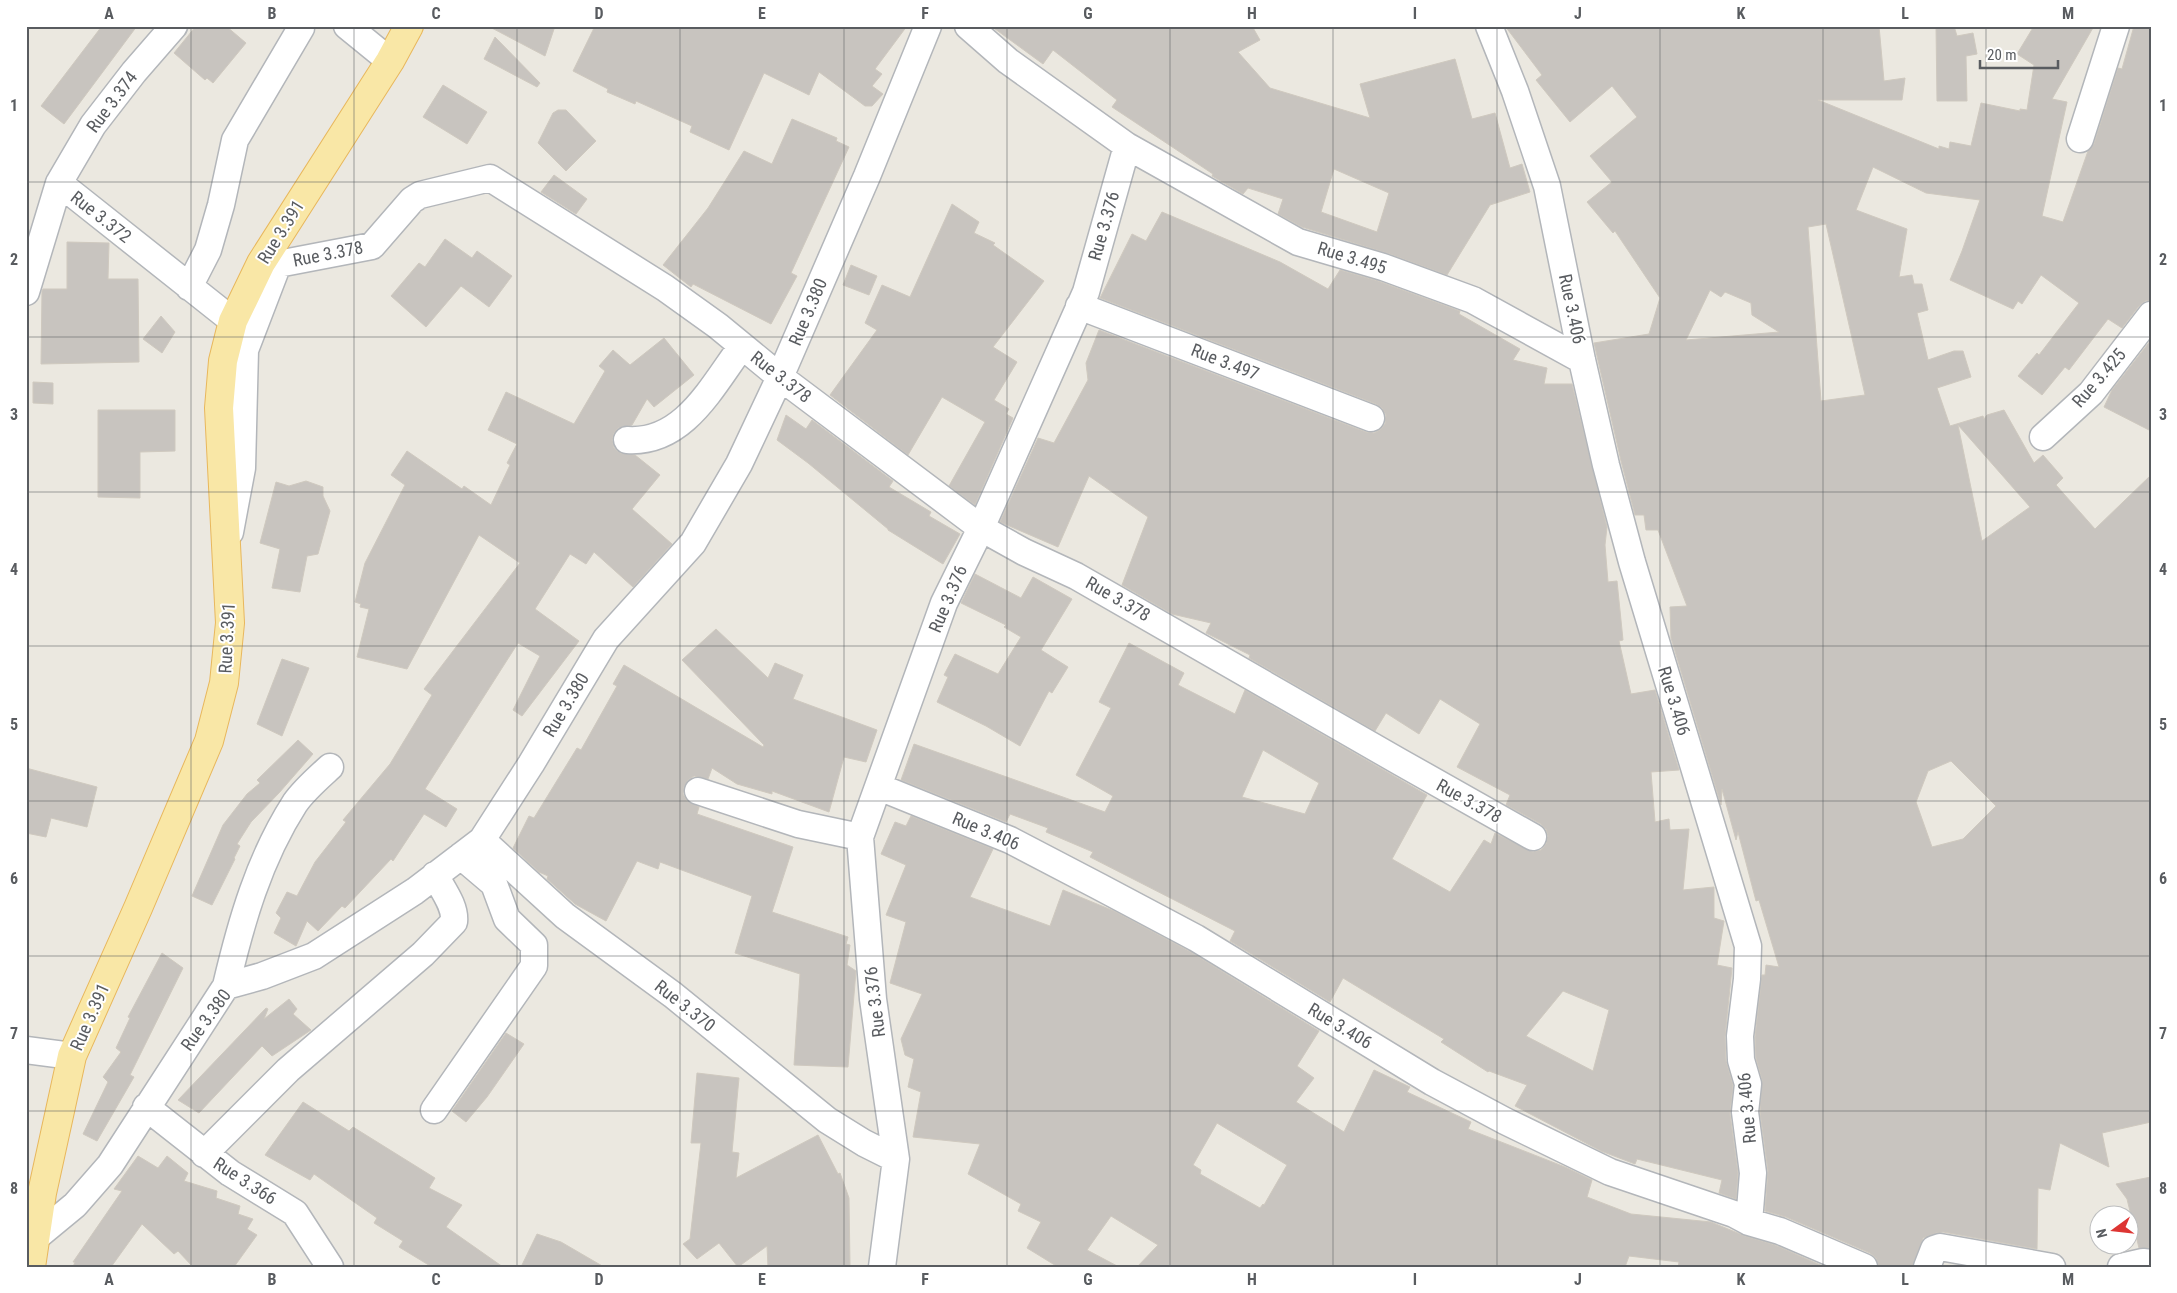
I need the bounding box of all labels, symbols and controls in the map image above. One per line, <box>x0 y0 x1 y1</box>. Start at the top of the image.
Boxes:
text: A <box>104 4 114 23</box>
text: B <box>268 4 277 23</box>
text: C <box>431 4 441 23</box>
text: D <box>594 4 604 23</box>
text: E <box>758 4 766 23</box>
text: F <box>921 4 929 23</box>
text: G <box>1083 4 1093 23</box>
text: H <box>1247 4 1257 23</box>
text: I <box>1413 4 1417 23</box>
text: J <box>1574 4 1582 23</box>
text: K <box>1737 4 1746 23</box>
text: L <box>1901 4 1909 23</box>
text: M <box>2062 4 2074 23</box>
scale bar <box>1980 38 2057 70</box>
text: 20 m <box>1987 46 2017 64</box>
street label: Rue 3.374 <box>82 67 141 136</box>
text: 1 <box>10 96 18 115</box>
text: 1 <box>2159 96 2167 115</box>
street label: Rue 3.372 <box>67 186 136 247</box>
street label: Rue 3.376 <box>1084 189 1123 263</box>
street label: Rue 3.391 <box>253 196 308 267</box>
street label: Rue 3.378 <box>291 236 365 271</box>
street label: Rue 3.495 <box>1315 237 1389 278</box>
text: 2 <box>10 250 18 269</box>
text: 2 <box>2159 250 2167 269</box>
street label: Rue 3.406 <box>1555 272 1590 346</box>
street label: Rue 3.380 <box>784 275 831 349</box>
street label: Rue 3.497 <box>1188 339 1262 384</box>
street label: Rue 3.425 <box>2067 344 2130 411</box>
street label: Rue 3.378 <box>747 346 816 407</box>
text: 3 <box>10 405 18 424</box>
text: 3 <box>2159 405 2167 424</box>
text: 4 <box>10 560 18 579</box>
text: 4 <box>2159 560 2167 579</box>
street label: Rue 3.376 <box>924 562 971 636</box>
street label: Rue 3.378 <box>1082 572 1154 625</box>
street label: Rue 3.391 <box>214 602 239 674</box>
street label: Rue 3.406 <box>1654 664 1695 738</box>
street label: Rue 3.380 <box>538 669 593 741</box>
text: 5 <box>10 715 18 734</box>
text: 5 <box>2159 715 2167 734</box>
street label: Rue 3.378 <box>1433 774 1505 827</box>
street label: Rue 3.406 <box>949 807 1023 854</box>
text: 6 <box>10 869 18 888</box>
text: 6 <box>2159 869 2167 888</box>
street label: Rue 3.376 <box>860 965 889 1039</box>
street label: Rue 3.370 <box>651 975 720 1036</box>
street label: Rue 3.391 <box>65 980 114 1054</box>
street label: Rue 3.380 <box>176 985 235 1055</box>
street label: Rue 3.406 <box>1304 998 1376 1053</box>
text: 7 <box>10 1024 18 1043</box>
text: 7 <box>2159 1024 2167 1043</box>
street label: Rue 3.406 <box>1733 1072 1760 1144</box>
street label: Rue 3.366 <box>210 1152 281 1209</box>
text: 8 <box>10 1179 18 1198</box>
text: 8 <box>2159 1179 2167 1198</box>
north arrow <box>2090 1206 2140 1256</box>
text: N <box>2093 1227 2110 1240</box>
text: A <box>104 1270 114 1289</box>
text: B <box>268 1270 277 1289</box>
text: C <box>431 1270 441 1289</box>
text: D <box>594 1270 604 1289</box>
text: E <box>758 1270 766 1289</box>
text: F <box>921 1270 929 1289</box>
text: G <box>1083 1270 1093 1289</box>
text: H <box>1247 1270 1257 1289</box>
text: I <box>1413 1270 1417 1289</box>
text: J <box>1574 1270 1582 1289</box>
text: K <box>1737 1270 1746 1289</box>
text: L <box>1901 1270 1909 1289</box>
text: M <box>2062 1270 2074 1289</box>

